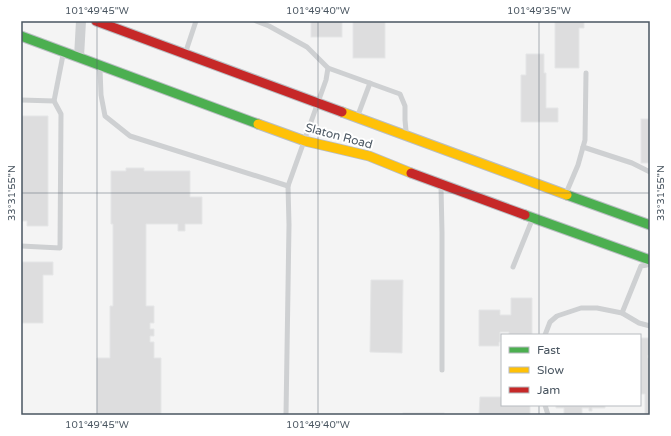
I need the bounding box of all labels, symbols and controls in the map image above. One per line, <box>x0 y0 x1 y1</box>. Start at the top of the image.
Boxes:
text: 101°49'45"W <box>65 5 129 17</box>
text: 101°49'40"W <box>286 5 350 17</box>
text: 101°49'35"W <box>507 5 571 17</box>
street label: Slaton Road <box>304 120 374 152</box>
text: 33°31'55"N <box>6 165 18 221</box>
text: 33°31'55"N <box>655 165 667 221</box>
legend <box>501 334 641 406</box>
text: Fast <box>537 343 561 357</box>
text: Slow <box>537 363 564 377</box>
text: Jam <box>537 383 560 397</box>
text: 101°49'45"W <box>65 419 129 431</box>
text: 101°49'40"W <box>286 419 350 431</box>

